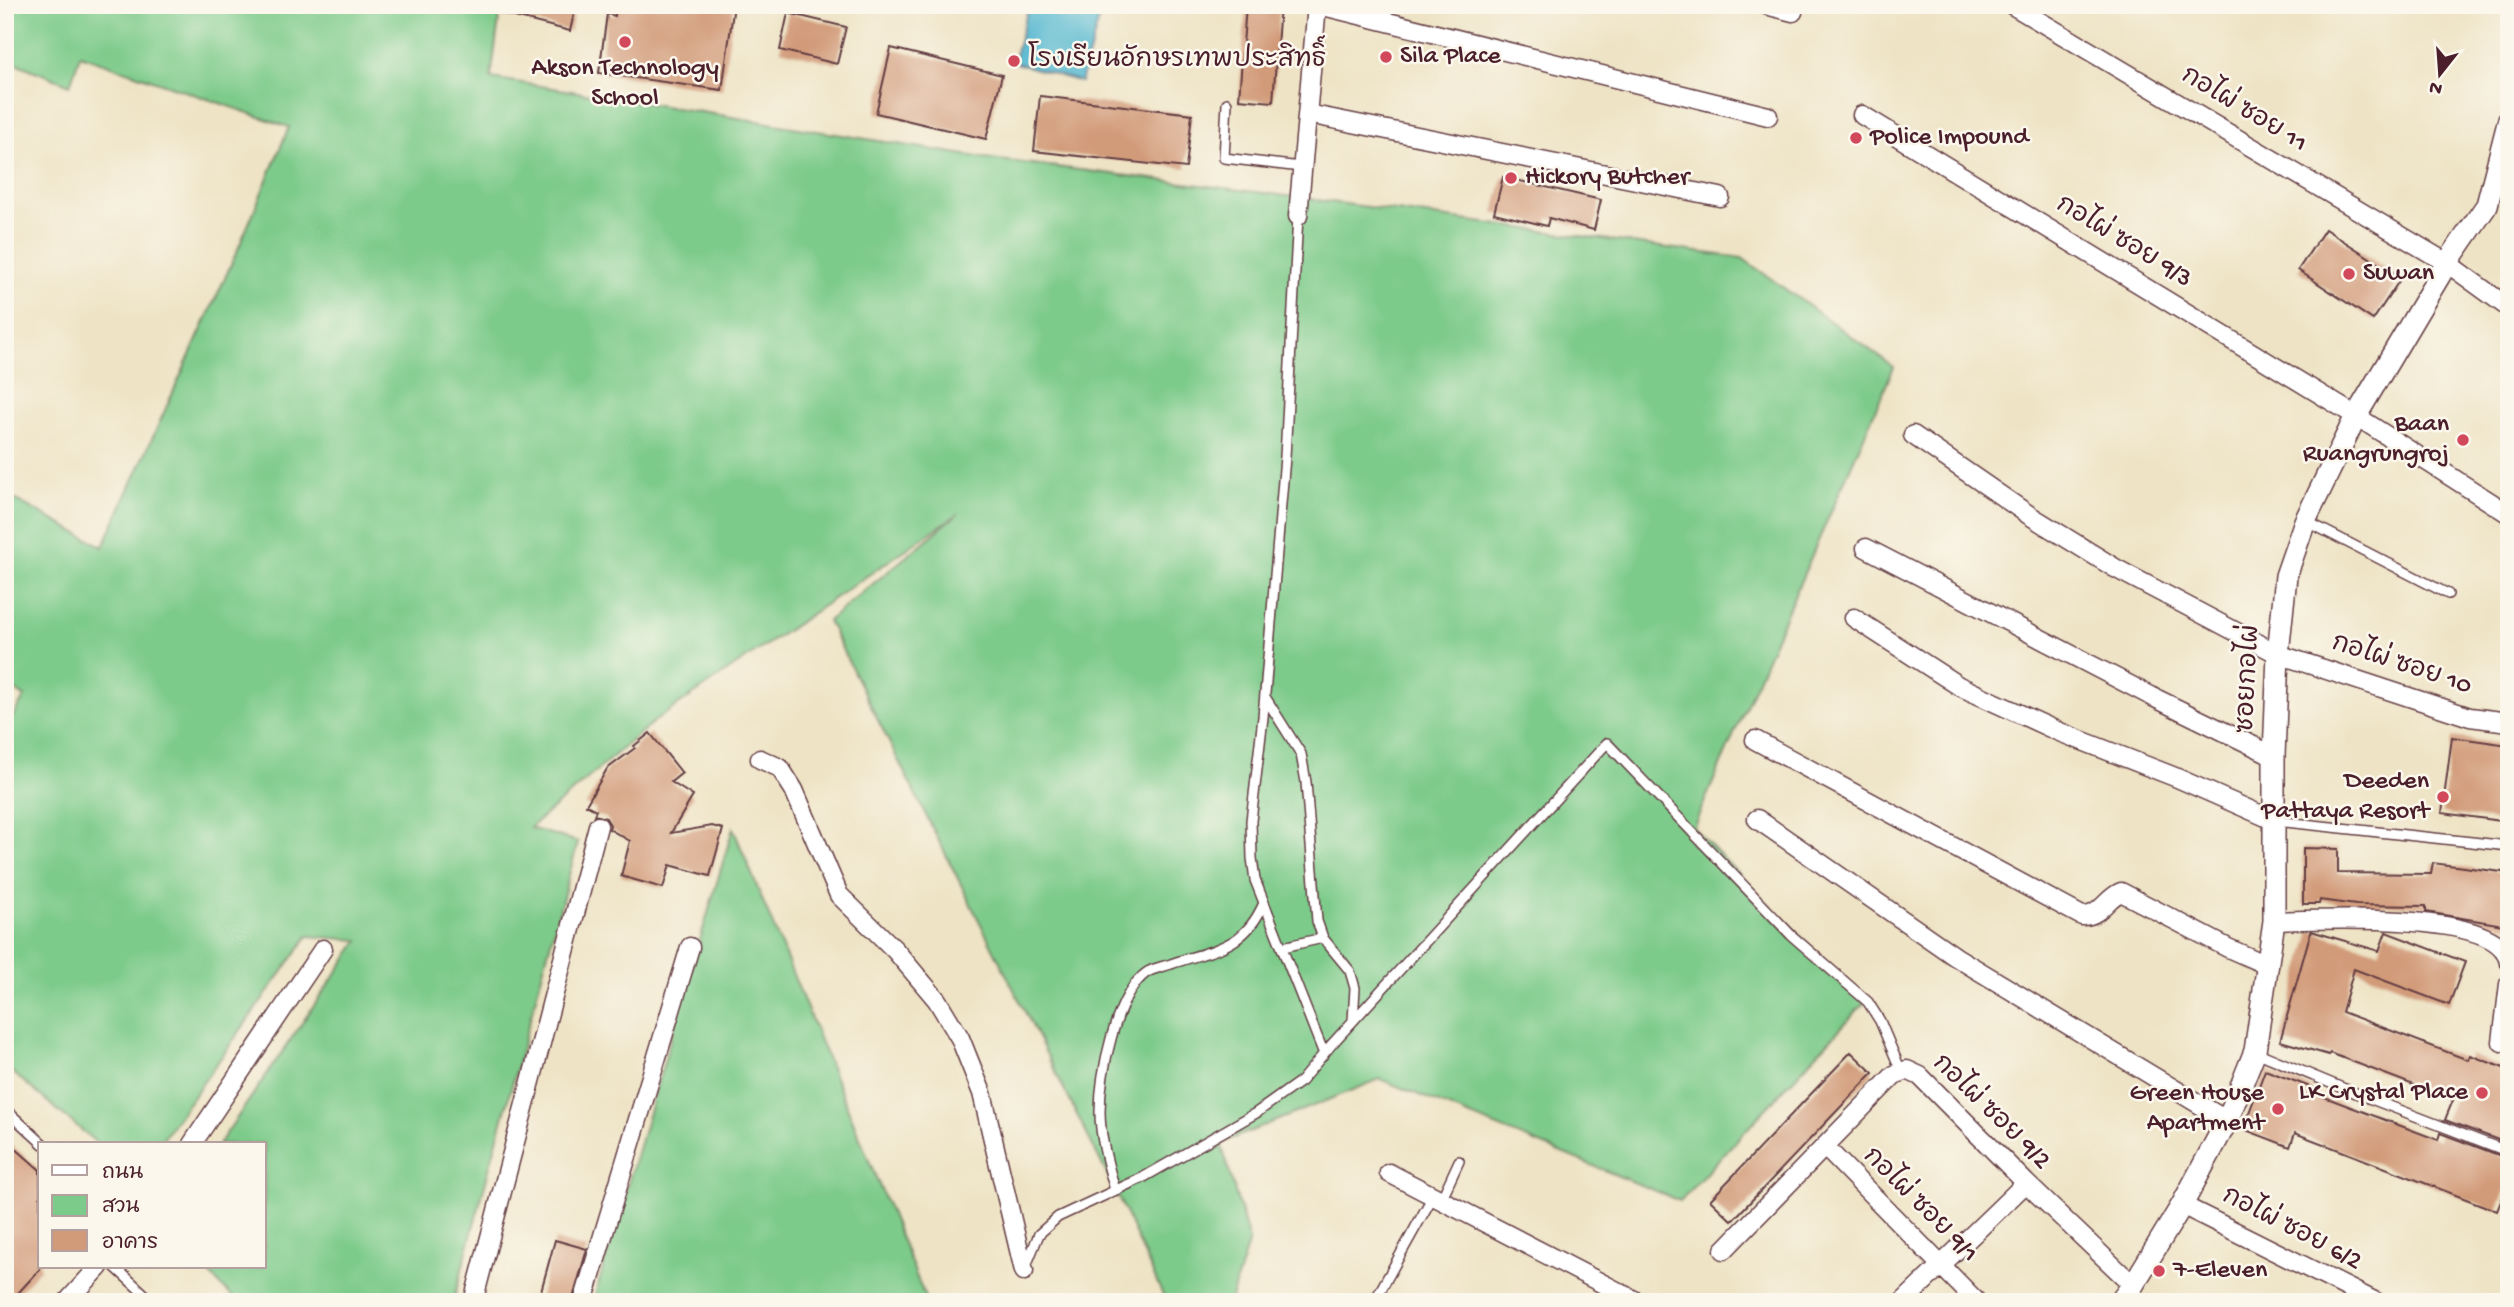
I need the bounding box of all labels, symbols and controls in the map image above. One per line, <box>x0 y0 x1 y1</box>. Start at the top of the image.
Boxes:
marker: Akson Technology School <box>617 34 633 50</box>
place label: โรงเรียนอักษรเทพประสิทธิ์ <box>1028 35 1326 77</box>
north arrow <box>2406 38 2476 108</box>
place label: Sila Place <box>1400 42 1501 73</box>
marker: Sila Place <box>1378 49 1394 65</box>
marker: โรงเรียนอักษรเทพประสิทธิ์ <box>1006 53 1022 69</box>
place label: Akson Technology School <box>531 54 719 115</box>
street label: กอไผ่ ซอย 11 <box>2174 57 2314 161</box>
text: N <box>2427 74 2445 100</box>
place label: Police Impound <box>1869 123 2030 154</box>
marker: Police Impound <box>1848 130 1864 146</box>
place label: Hickory Butcher <box>1525 163 1692 194</box>
marker: Hickory Butcher <box>1503 170 1519 186</box>
street label: กอไผ่ ซอย 9/3 <box>2049 186 2199 296</box>
place label: Suwan <box>2363 259 2435 290</box>
marker: Suwan <box>2341 266 2357 282</box>
place label: Baan Ruangrungroj <box>2303 410 2450 471</box>
marker: Baan Ruangrungroj <box>2455 432 2471 448</box>
street label: ซอยกอไผ่ <box>2227 624 2268 734</box>
street label: กอไผ่ ซอย 10 <box>2327 624 2477 703</box>
place label: Deeden Pattaya Resort <box>2260 767 2431 828</box>
marker: Deeden Pattaya Resort <box>2435 789 2451 805</box>
street label: กอไผ่ ซอย 9/2 <box>1924 1045 2059 1177</box>
place label: LK Crystal Place <box>2299 1078 2469 1109</box>
place label: Green House Apartment <box>2130 1079 2266 1140</box>
marker: LK Crystal Place <box>2474 1085 2490 1101</box>
marker: Green House Apartment <box>2270 1101 2286 1117</box>
street label: กอไผ่ ซอย 9/1 <box>1855 1138 1987 1270</box>
legend <box>38 1142 266 1268</box>
text: ถนน <box>102 1162 143 1187</box>
street label: กอไผ่ ซอย 6/2 <box>2216 1177 2369 1279</box>
text: สวน <box>102 1196 139 1221</box>
text: อาคาร <box>102 1232 158 1257</box>
place label: 7-Eleven <box>2172 1256 2268 1287</box>
marker: 7-Eleven <box>2151 1263 2167 1279</box>

